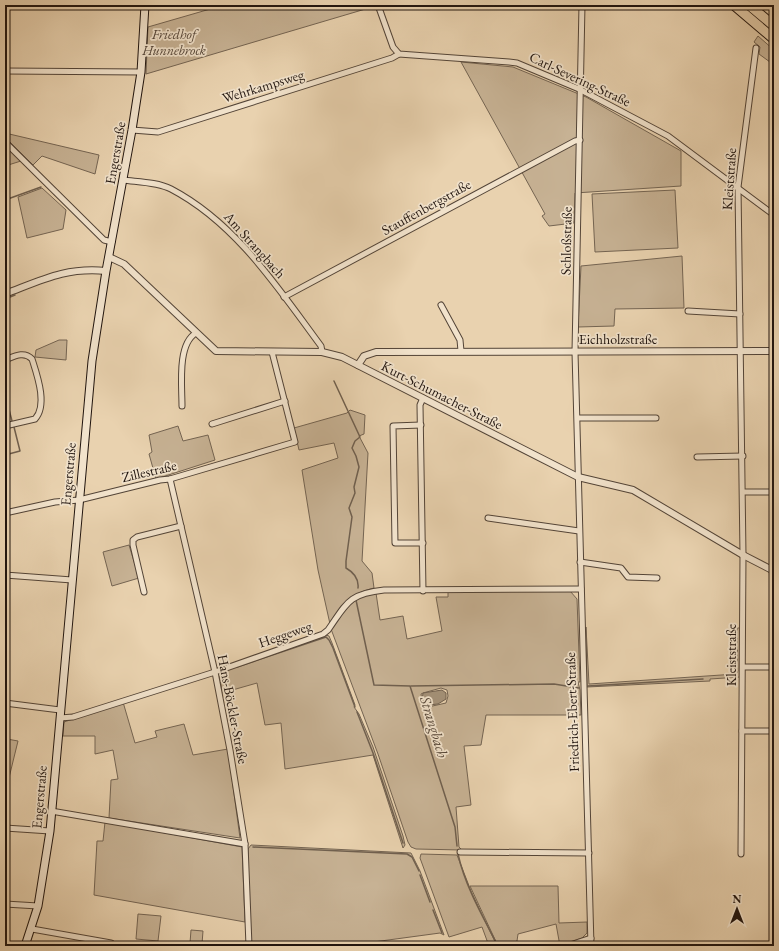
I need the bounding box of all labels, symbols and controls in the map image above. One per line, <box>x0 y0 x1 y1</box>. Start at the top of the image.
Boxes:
park label: Friedhof Hunnebrock <box>141 25 206 59</box>
street label: Carl-Severing-Straße <box>526 48 634 111</box>
street label: Wehrkampsweg <box>220 65 307 107</box>
street label: Engerstraße <box>101 120 129 186</box>
street label: Kleiststraße <box>718 147 740 211</box>
street label: Stauffenbergstraße <box>378 175 474 239</box>
street label: Schloßstraße <box>556 206 576 275</box>
street label: Am Strangbach <box>220 207 290 282</box>
street label: Eichholzstraße <box>579 330 658 348</box>
street label: Kurt-Schumacher-Straße <box>378 357 506 434</box>
street label: Engerstraße <box>56 441 80 506</box>
street label: Zillestraße <box>120 456 179 486</box>
street label: Heggeweg <box>256 616 315 652</box>
street label: Kleiststraße <box>722 623 740 686</box>
street label: Friedrich-Ebert-Straße <box>561 651 583 772</box>
street label: Hans-Böckler-Straße <box>214 653 253 766</box>
water label: Strangbach <box>416 693 453 760</box>
street label: Engerstraße <box>27 764 51 829</box>
north arrow <box>717 889 757 929</box>
text: N <box>733 892 742 906</box>

